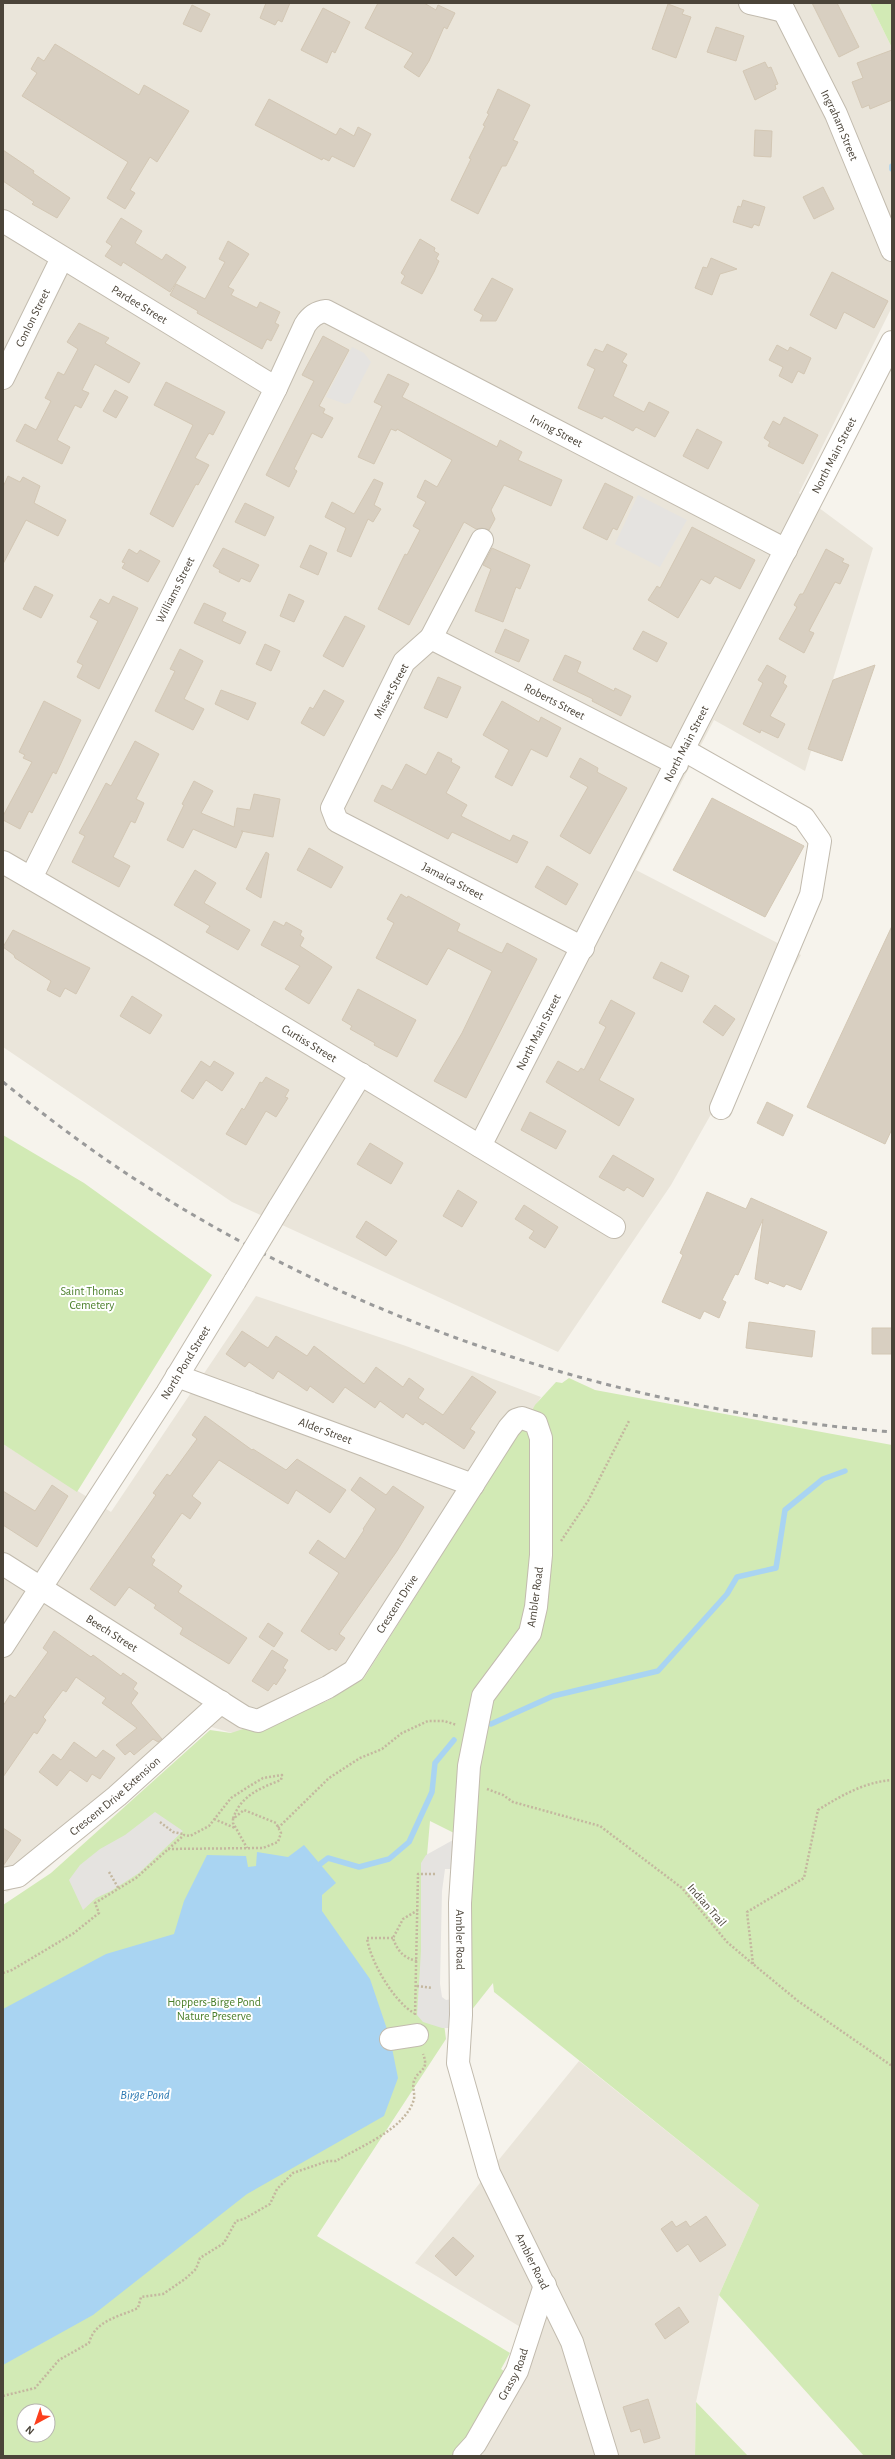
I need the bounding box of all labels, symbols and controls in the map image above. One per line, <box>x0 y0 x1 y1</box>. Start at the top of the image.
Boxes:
street label: Ingraham Street <box>819 88 861 162</box>
street label: Pardee Street <box>110 283 170 326</box>
street label: Conlon Street <box>13 287 52 349</box>
street label: Irving Street <box>528 412 585 449</box>
street label: North Main Street <box>809 415 858 496</box>
street label: Williams Street <box>153 555 197 625</box>
street label: Misset Street <box>371 661 411 721</box>
street label: Roberts Street <box>522 681 587 722</box>
street label: North Main Street <box>662 703 711 784</box>
street label: Jamaica Street <box>420 860 486 902</box>
street label: North Main Street <box>514 992 563 1072</box>
street label: Curtiss Street <box>280 1022 339 1065</box>
park label: Saint Thomas Cemetery <box>60 1285 124 1312</box>
street label: North Pond Street <box>158 1324 212 1402</box>
street label: Alder Street <box>297 1415 354 1446</box>
street label: Ambler Road <box>525 1566 545 1628</box>
street label: Crescent Drive <box>374 1572 420 1635</box>
street label: Beech Street <box>84 1612 140 1654</box>
street label: Crescent Drive Extension <box>67 1754 162 1838</box>
street label: Indian Trail <box>685 1881 729 1929</box>
street label: Ambler Road <box>454 1909 467 1970</box>
park label: Hoppers-Birge Pond Nature Preserve <box>167 1996 261 2022</box>
water label: Birge Pond <box>120 2089 170 2102</box>
street label: Ambler Road <box>513 2231 551 2291</box>
street label: Grassy Road <box>496 2347 530 2402</box>
north arrow <box>16 2403 56 2443</box>
text: N <box>23 2424 36 2437</box>

